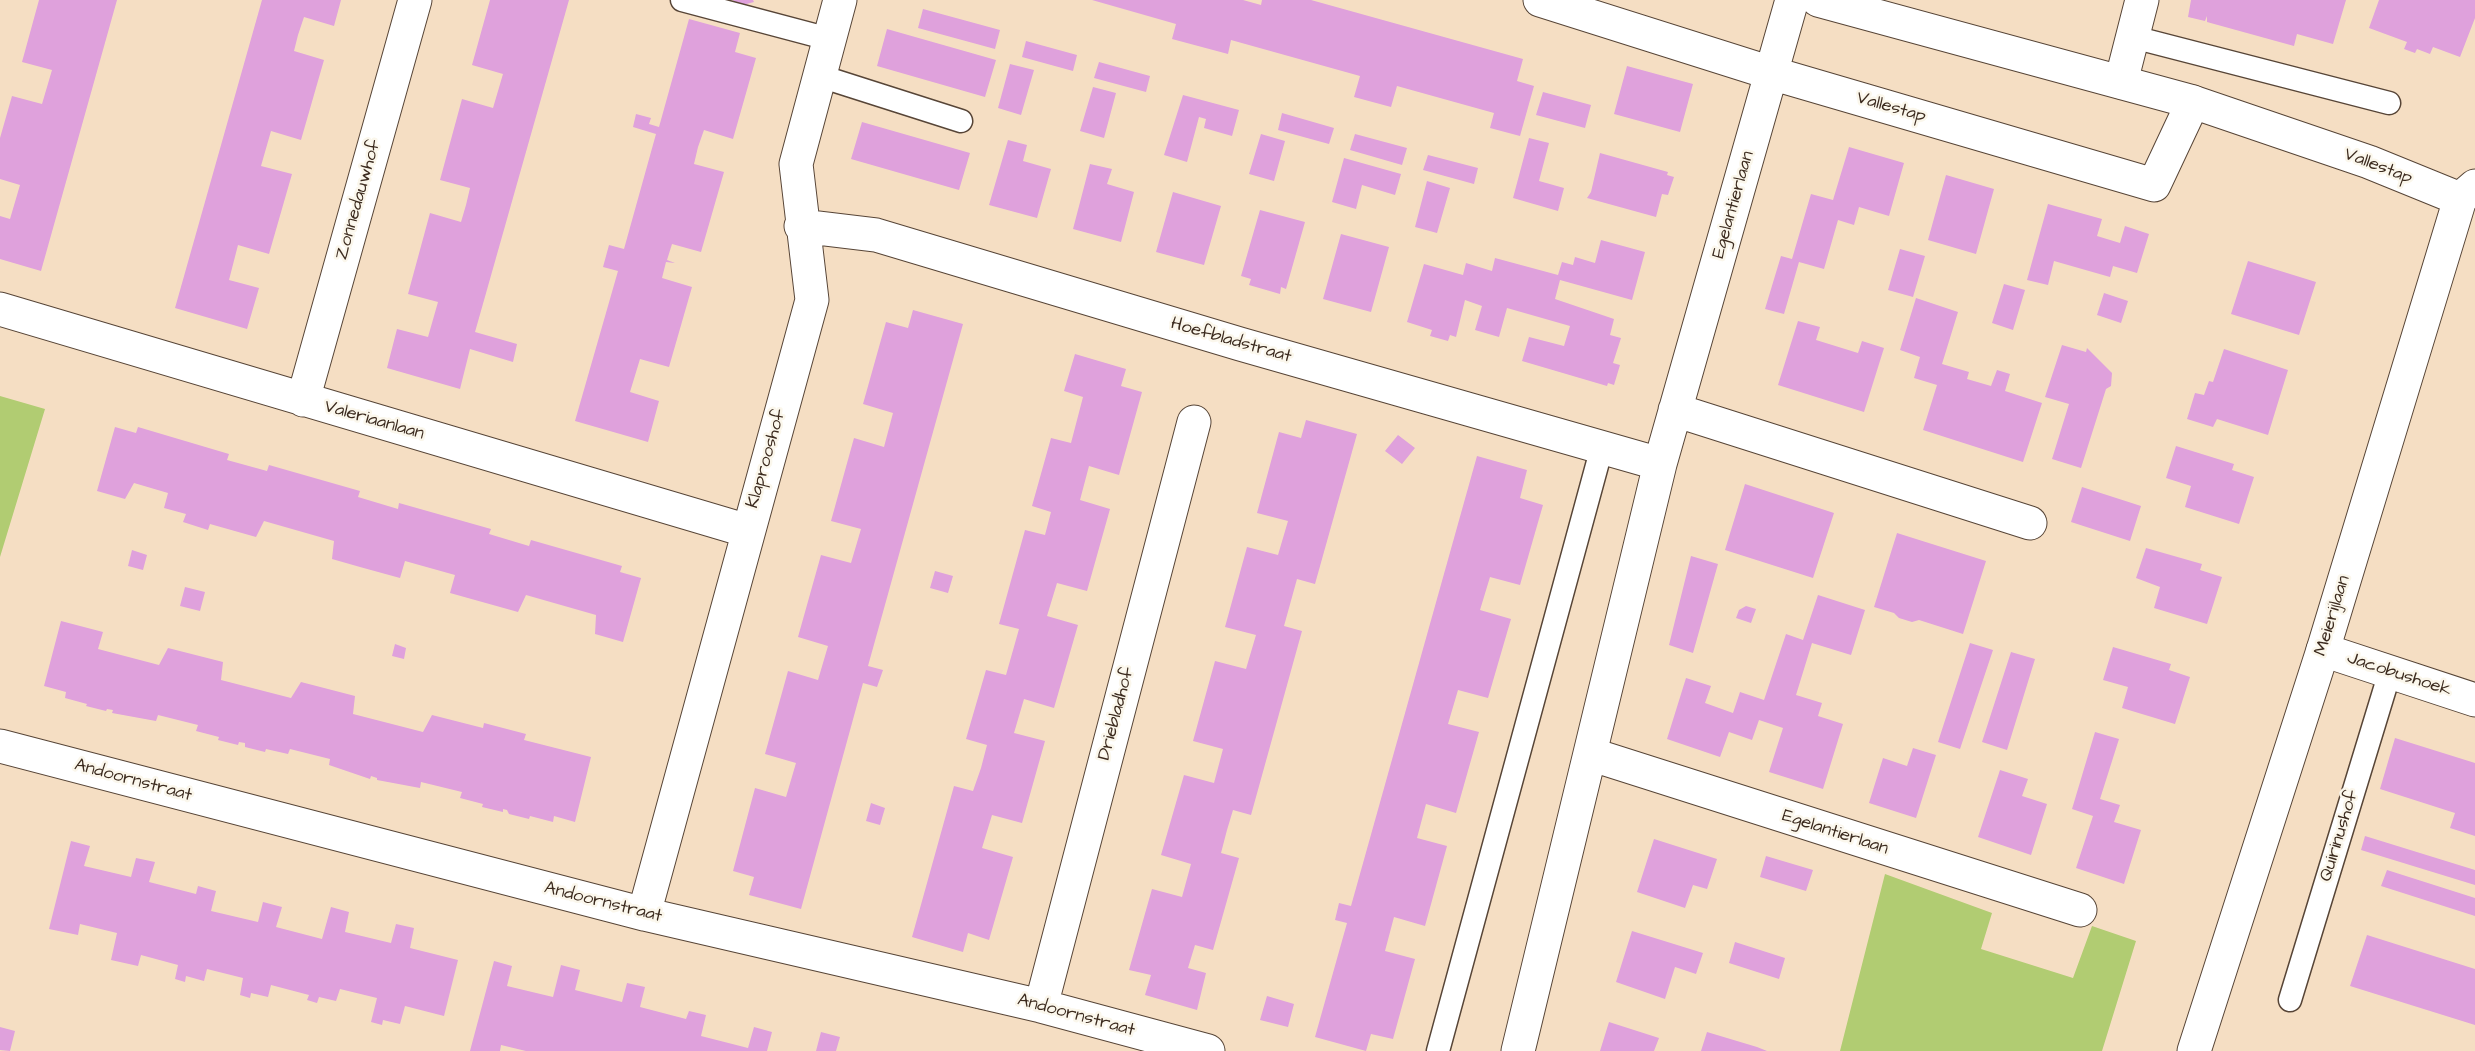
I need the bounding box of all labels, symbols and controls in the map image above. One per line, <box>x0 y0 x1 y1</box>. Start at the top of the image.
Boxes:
street label: Vallestap <box>1854 88 1928 128</box>
street label: Zonnedauwhof <box>332 138 386 262</box>
street label: Vallestap <box>2341 144 2415 190</box>
street label: Egelantierlaan <box>1708 149 1760 261</box>
street label: Hoefbladstraat <box>1168 313 1294 369</box>
street label: Valeriaanlaan <box>321 396 427 446</box>
street label: Klaprooshof <box>743 407 791 511</box>
street label: Meierijlaan <box>2311 573 2355 659</box>
street label: Jacobushoek <box>2344 648 2454 702</box>
street label: Driebladhof <box>1094 665 1140 763</box>
street label: Andoornstraat <box>72 755 194 807</box>
street label: Quirinushof <box>2316 788 2364 884</box>
street label: Egelantierlaan <box>1779 806 1891 860</box>
street label: Andoornstraat <box>542 878 664 928</box>
street label: Andoornstraat <box>1015 990 1137 1042</box>

